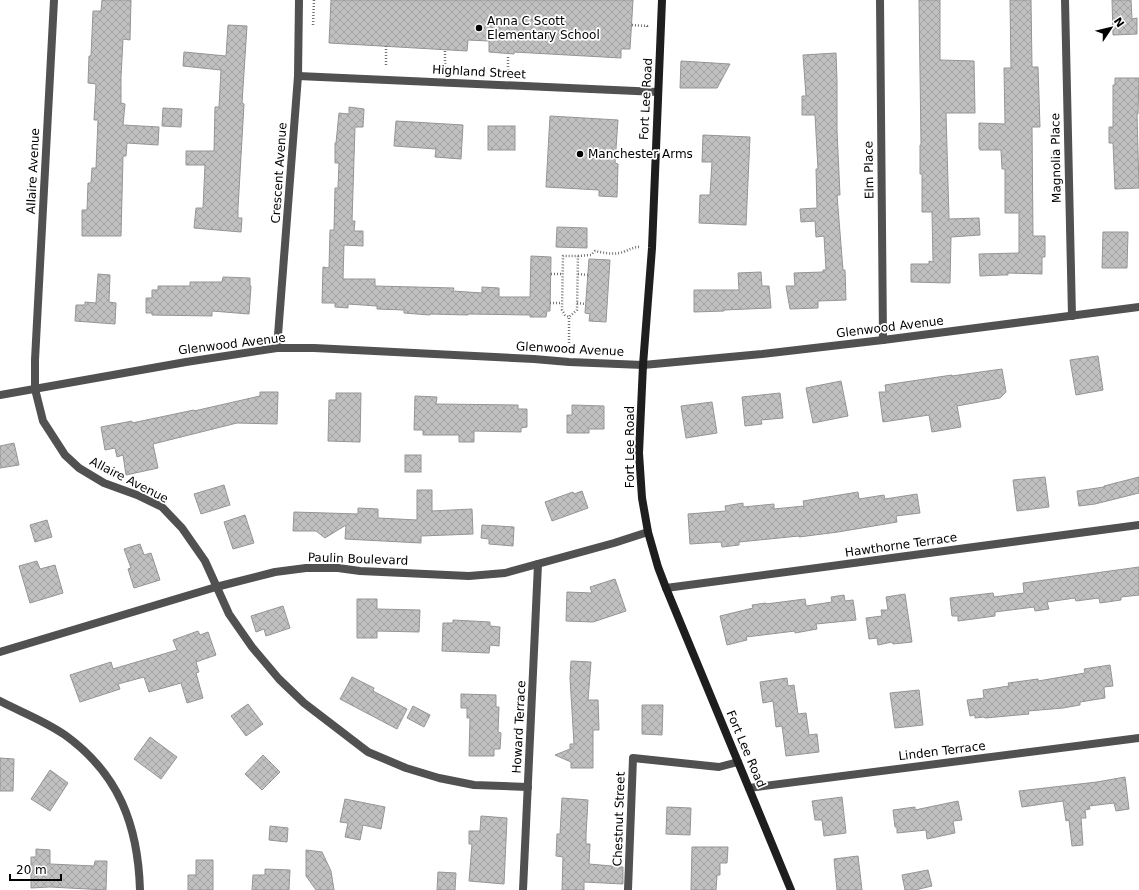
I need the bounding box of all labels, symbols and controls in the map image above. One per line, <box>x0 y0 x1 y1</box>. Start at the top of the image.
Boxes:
north arrow <box>1091 8 1131 48</box>
place label: Anna C Scott Elementary School <box>487 14 600 42</box>
text: N <box>1111 15 1127 30</box>
marker: Anna C Scott Elementary School <box>474 23 484 33</box>
street label: Fort Lee Road <box>637 57 655 141</box>
street label: Highland Street <box>432 63 526 81</box>
street label: Magnolia Place <box>1048 113 1064 203</box>
street label: Crescent Avenue <box>268 122 290 224</box>
street label: Allaire Avenue <box>24 128 42 214</box>
street label: Elm Place <box>861 141 877 199</box>
place label: Manchester Arms <box>588 147 693 161</box>
marker: Manchester Arms <box>575 149 585 159</box>
street label: Glenwood Avenue <box>835 313 945 341</box>
street label: Glenwood Avenue <box>177 330 287 358</box>
street label: Glenwood Avenue <box>516 339 624 359</box>
street label: Fort Lee Road <box>623 406 637 488</box>
street label: Allaire Avenue <box>88 454 170 506</box>
street label: Hawthorne Terrace <box>844 530 958 560</box>
street label: Paulin Boulevard <box>308 550 408 568</box>
street label: Howard Terrace <box>510 680 528 774</box>
street label: Fort Lee Road <box>723 708 769 790</box>
street label: Linden Terrace <box>898 739 986 763</box>
street label: Chestnut Street <box>610 771 628 866</box>
scale bar <box>10 856 61 882</box>
text: 20 m <box>16 863 47 877</box>

